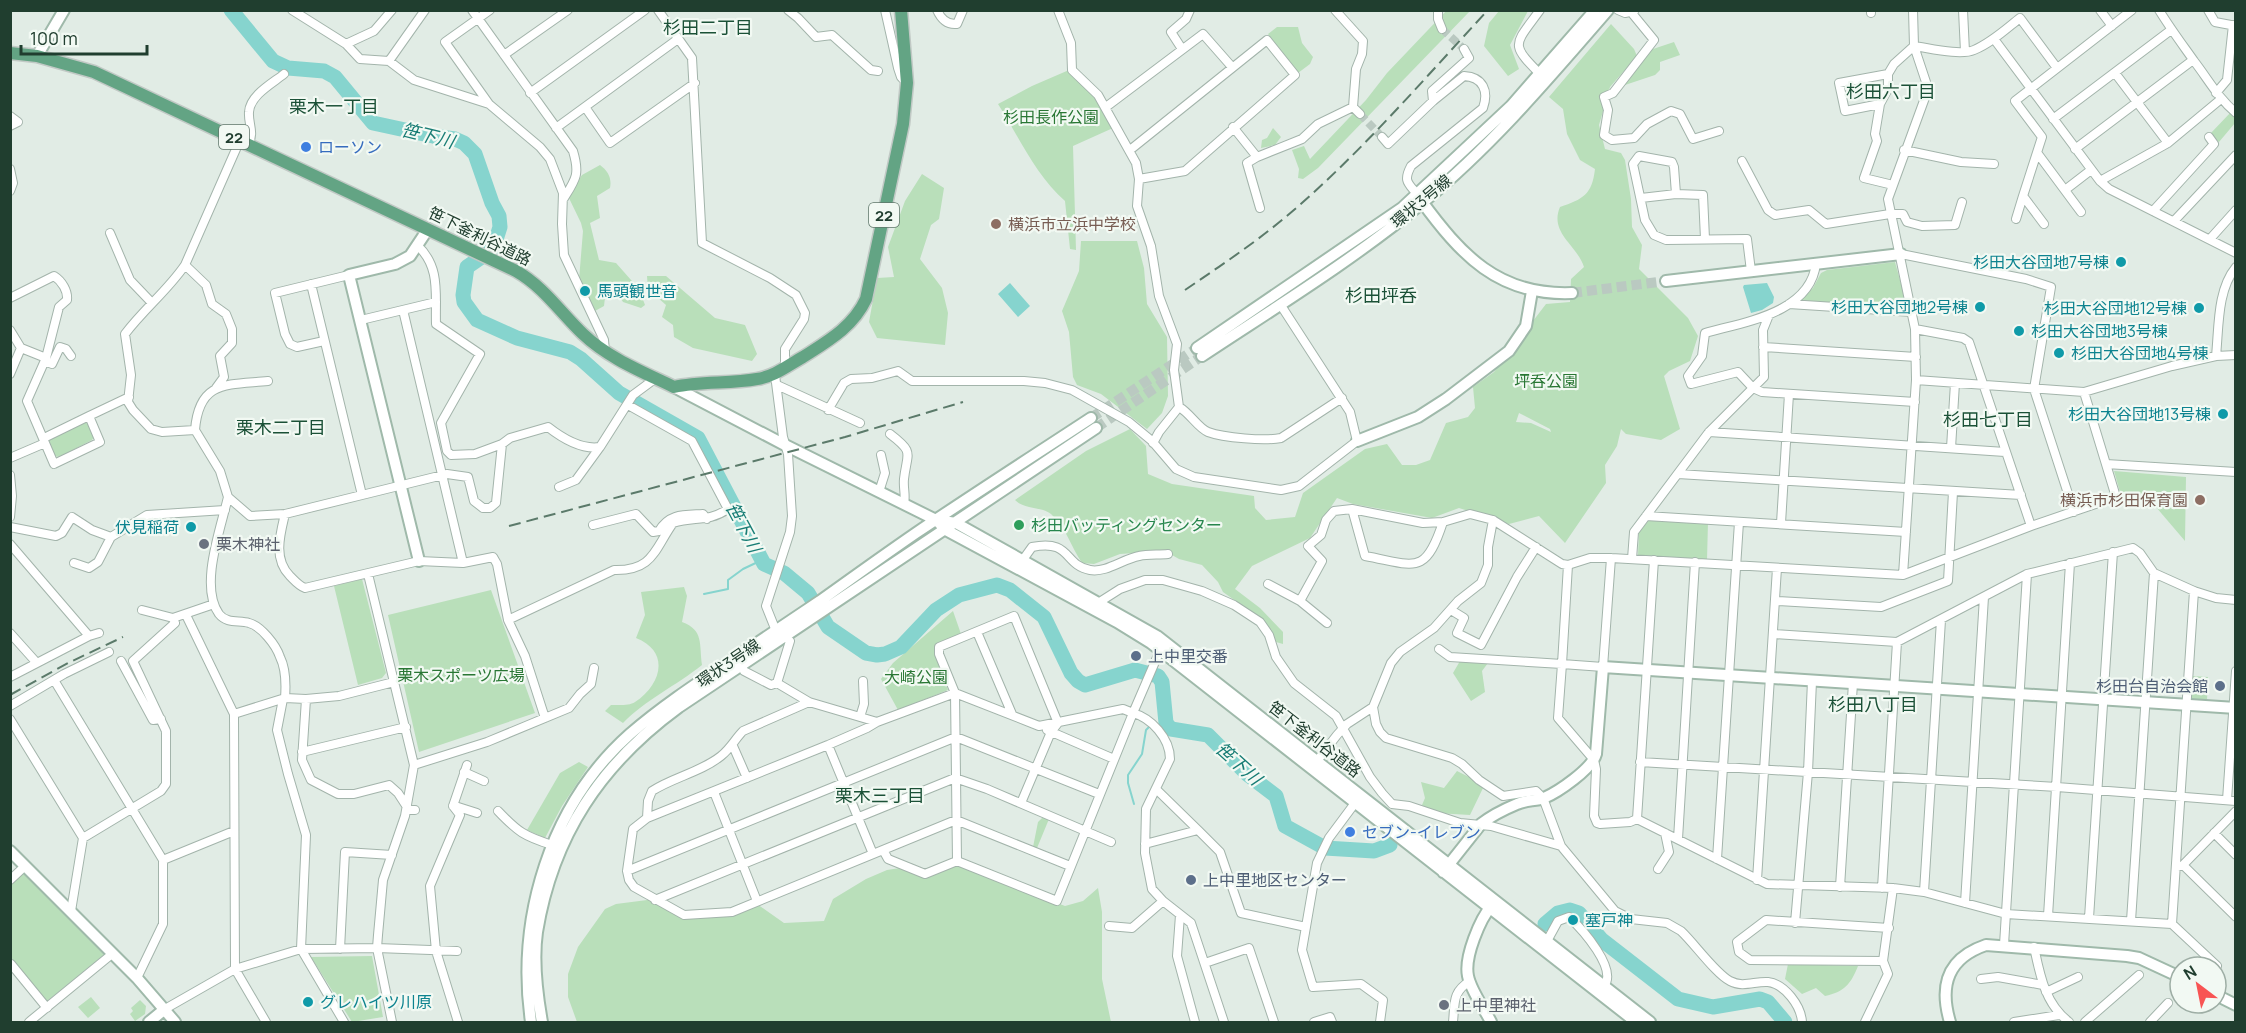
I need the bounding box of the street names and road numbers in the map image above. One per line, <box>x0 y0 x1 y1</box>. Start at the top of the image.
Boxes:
road number: 22 <box>219 125 249 149</box>
street label: 環状3号線 <box>1386 169 1456 233</box>
street label: 笹下釜利谷道路 <box>425 202 535 270</box>
road number: 22 <box>869 203 899 227</box>
street label: 環状3号線 <box>692 634 764 692</box>
street label: 笹下釜利谷道路 <box>1264 696 1366 782</box>

